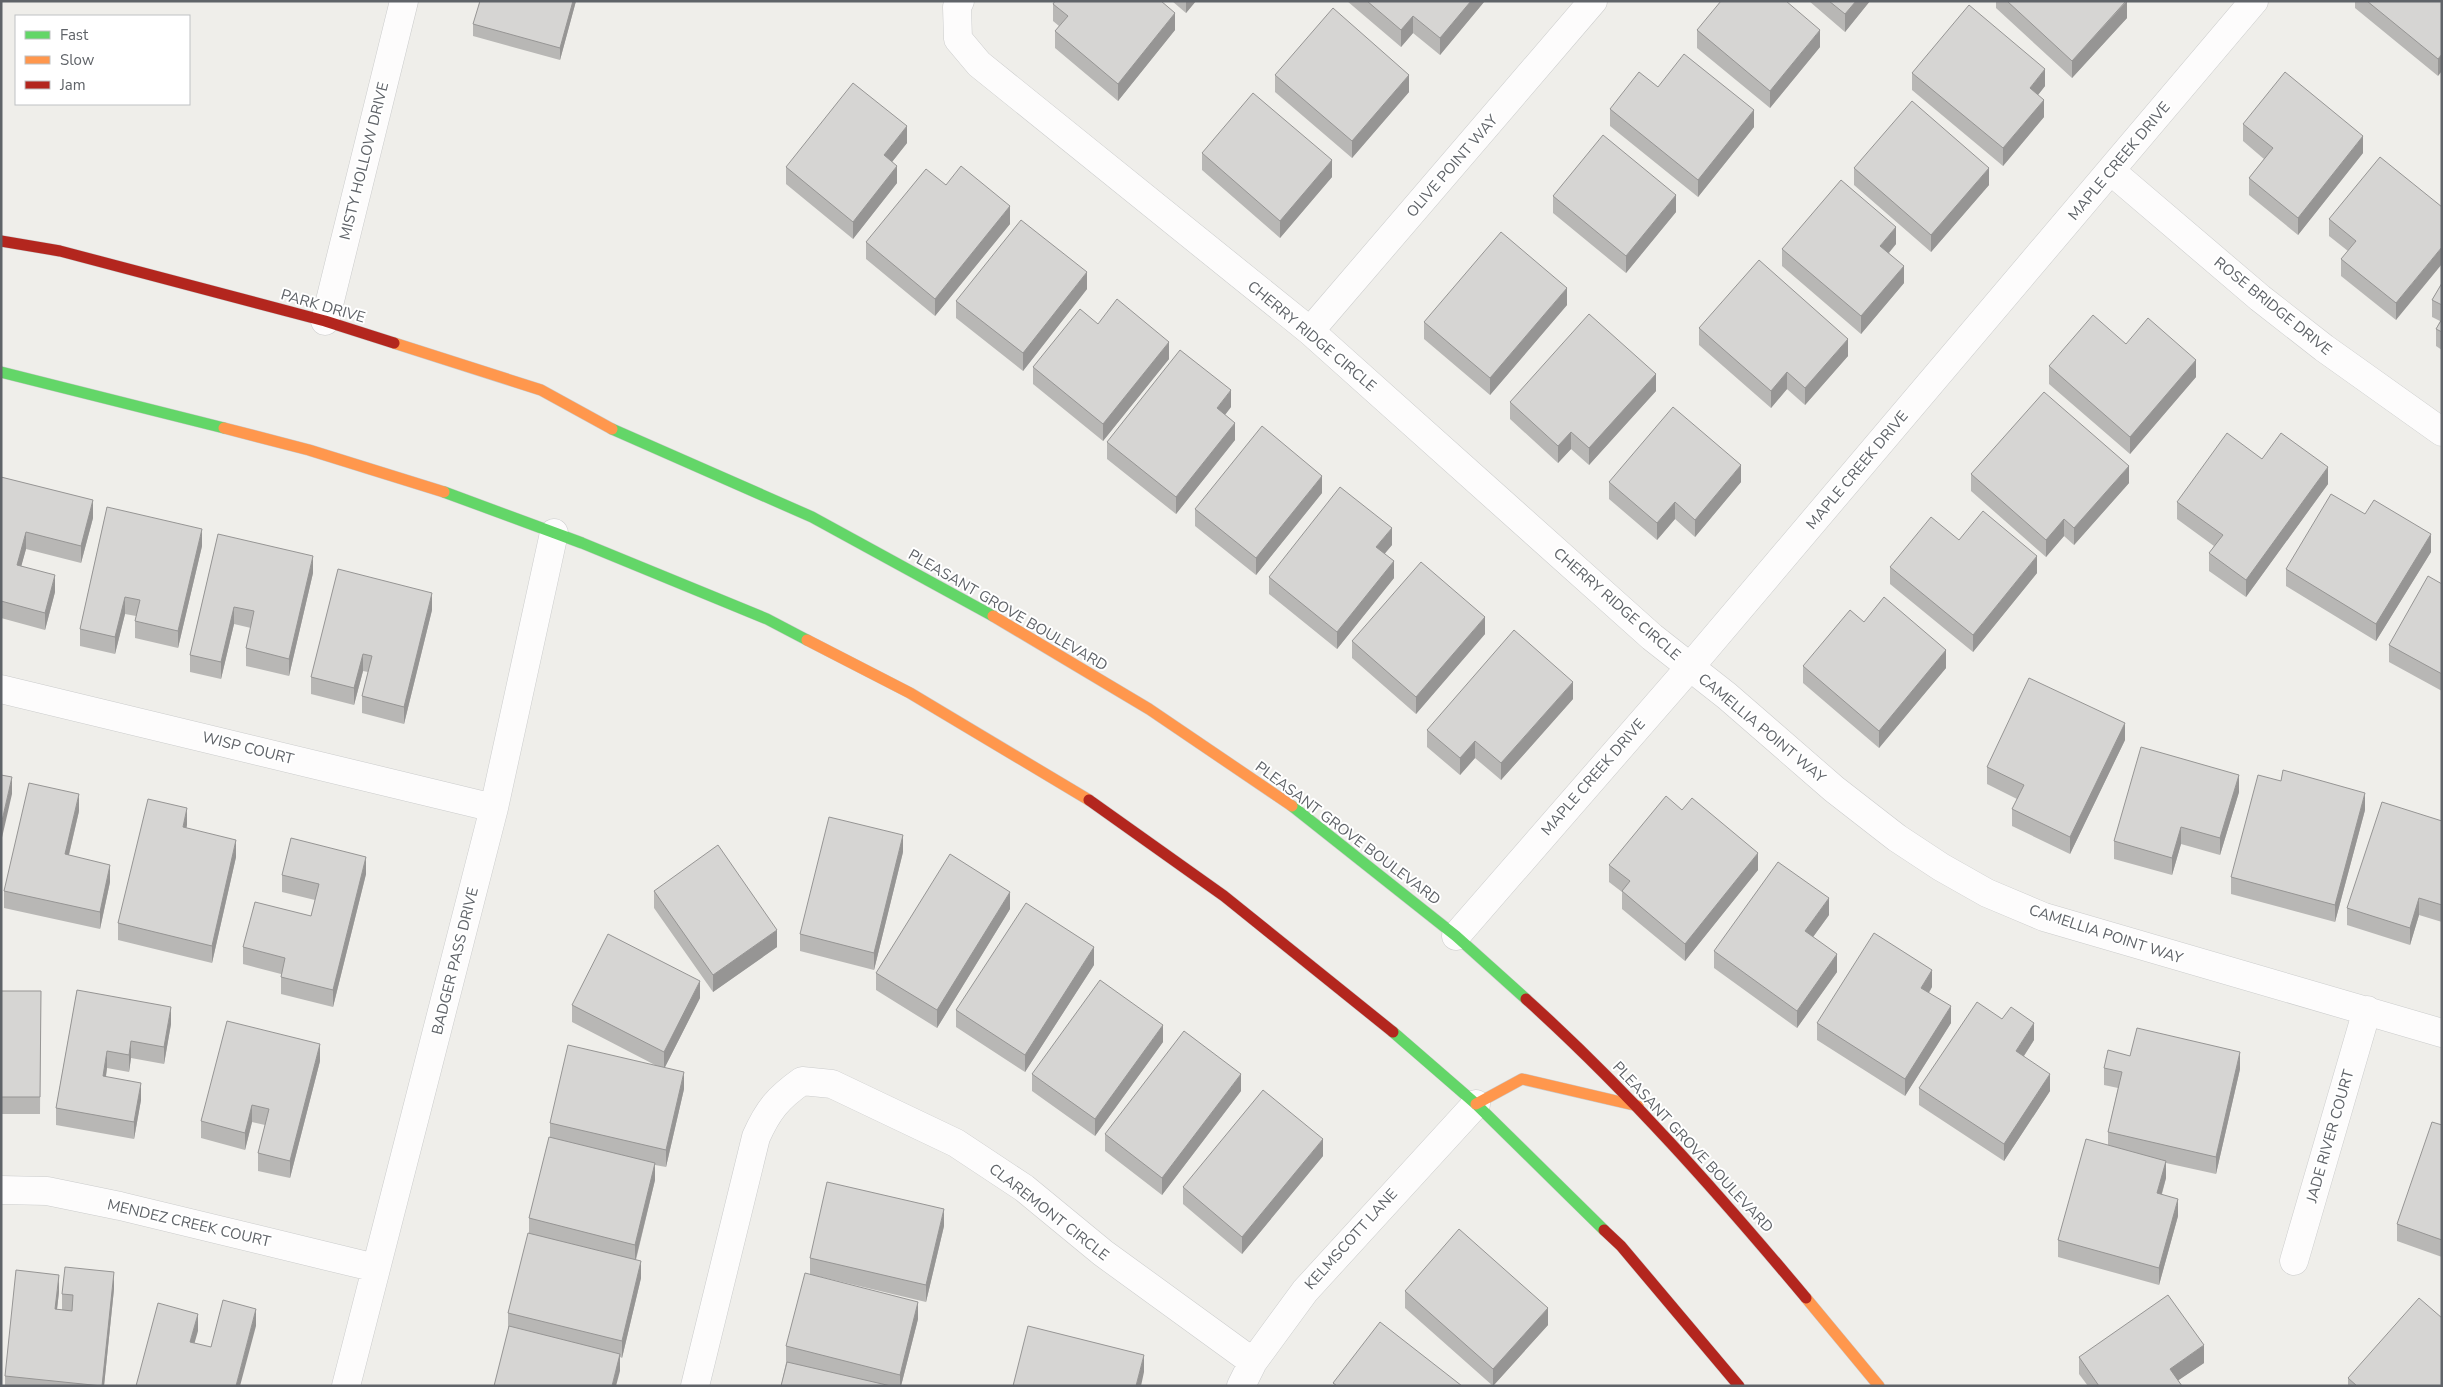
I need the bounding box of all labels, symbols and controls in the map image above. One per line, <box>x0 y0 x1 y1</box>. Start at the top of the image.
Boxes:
legend <box>15 15 190 105</box>
text: Fast <box>60 25 89 45</box>
text: Slow <box>60 50 95 70</box>
text: Jam <box>59 75 86 95</box>
street label: MISTY HOLLOW DRIVE <box>335 80 393 242</box>
street label: MAPLE CREEK DRIVE <box>2063 98 2175 224</box>
street label: OLIVE POINT WAY <box>1402 110 1503 222</box>
street label: ROSE BRIDGE DRIVE <box>2210 252 2336 360</box>
street label: CHERRY RIDGE CIRCLE <box>1243 276 1381 396</box>
street label: PARK DRIVE <box>279 284 367 328</box>
street label: MAPLE CREEK DRIVE <box>1801 407 1913 533</box>
street label: CHERRY RIDGE CIRCLE <box>1549 543 1685 665</box>
street label: PLEASANT GROVE BOULEVARD <box>905 545 1111 675</box>
street label: CAMELLIA POINT WAY <box>1694 669 1831 788</box>
street label: MAPLE CREEK DRIVE <box>1537 714 1649 840</box>
street label: WISP COURT <box>200 727 296 769</box>
street label: PLEASANT GROVE BOULEVARD <box>1251 757 1445 909</box>
street label: BADGER PASS DRIVE <box>427 885 483 1037</box>
street label: CAMELLIA POINT WAY <box>2027 900 2186 969</box>
street label: PLEASANT GROVE BOULEVARD <box>1608 1057 1778 1237</box>
street label: JADE RIVER COURT <box>2301 1067 2359 1206</box>
street label: CLAREMONT CIRCLE <box>985 1159 1113 1265</box>
street label: KELMSCOTT LANE <box>1300 1184 1402 1294</box>
street label: MENDEZ CREEK COURT <box>105 1194 273 1252</box>

